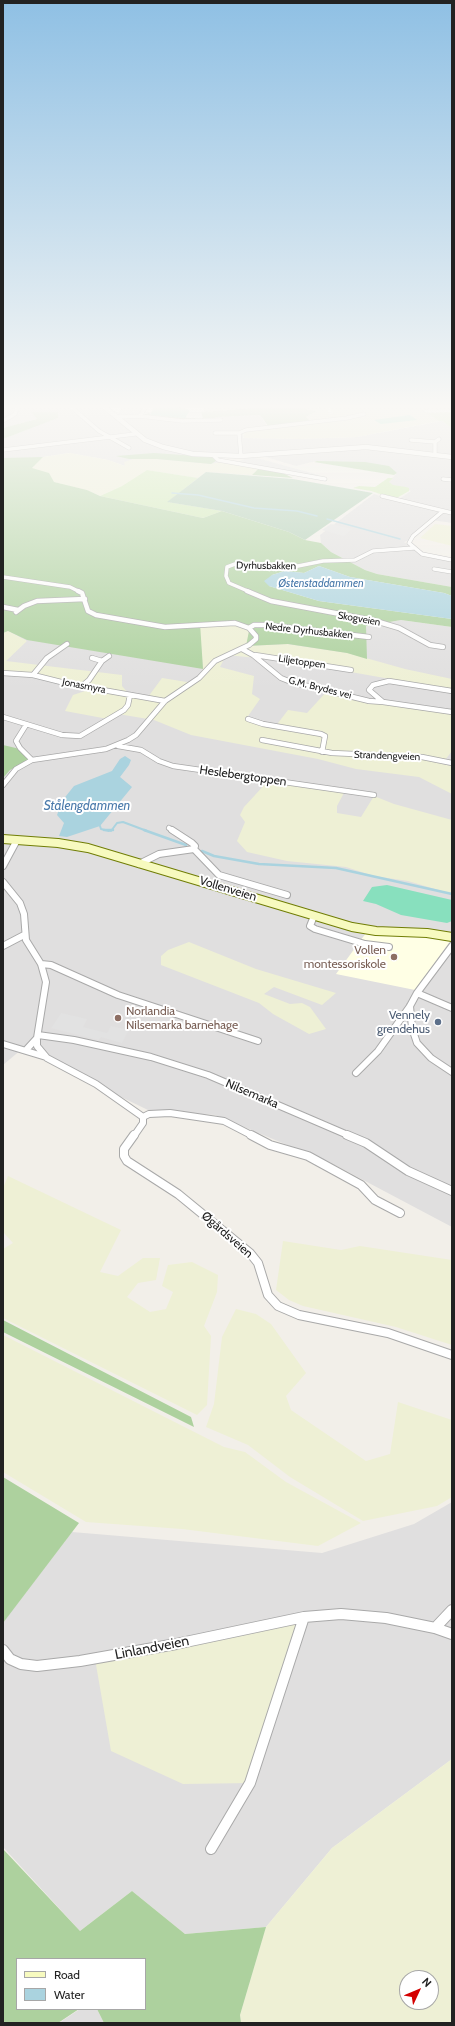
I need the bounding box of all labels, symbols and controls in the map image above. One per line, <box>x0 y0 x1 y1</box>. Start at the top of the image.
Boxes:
street label: Dyrhusbakken <box>236 559 296 573</box>
water label: Østenstaddammen <box>278 577 364 591</box>
street label: Skogveien <box>337 609 381 629</box>
street label: Nedre Dyrhusbakken <box>265 620 353 642</box>
street label: Liljetoppen <box>278 653 326 671</box>
street label: G.M. Brydes vei <box>287 674 353 702</box>
street label: Jonasmyra <box>61 676 107 696</box>
street label: Strandengveien <box>354 749 420 763</box>
street label: Heslebergtoppen <box>199 763 287 789</box>
water label: Stålengdammen <box>44 798 130 814</box>
street label: Vollenveien <box>198 874 258 904</box>
place label: Vollen montessoriskole <box>304 943 386 971</box>
marker: Vollen montessoriskole <box>389 952 399 962</box>
place label: Norlandia Nilsemarka barnehage <box>126 1004 238 1032</box>
place label: Vennely grendehus <box>377 1008 430 1036</box>
marker: Norlandia Nilsemarka barnehage <box>113 1013 123 1023</box>
marker: Vennely grendehus <box>433 1017 443 1027</box>
street label: Nilsemarka <box>223 1076 281 1112</box>
street label: Øgårdsveien <box>198 1209 256 1261</box>
street label: Linlandveien <box>113 1633 191 1663</box>
legend <box>16 1958 146 2010</box>
text: Road <box>54 1967 80 1982</box>
north arrow <box>399 1970 439 2010</box>
text: N <box>419 1975 435 1990</box>
text: Water <box>54 1987 84 2002</box>

